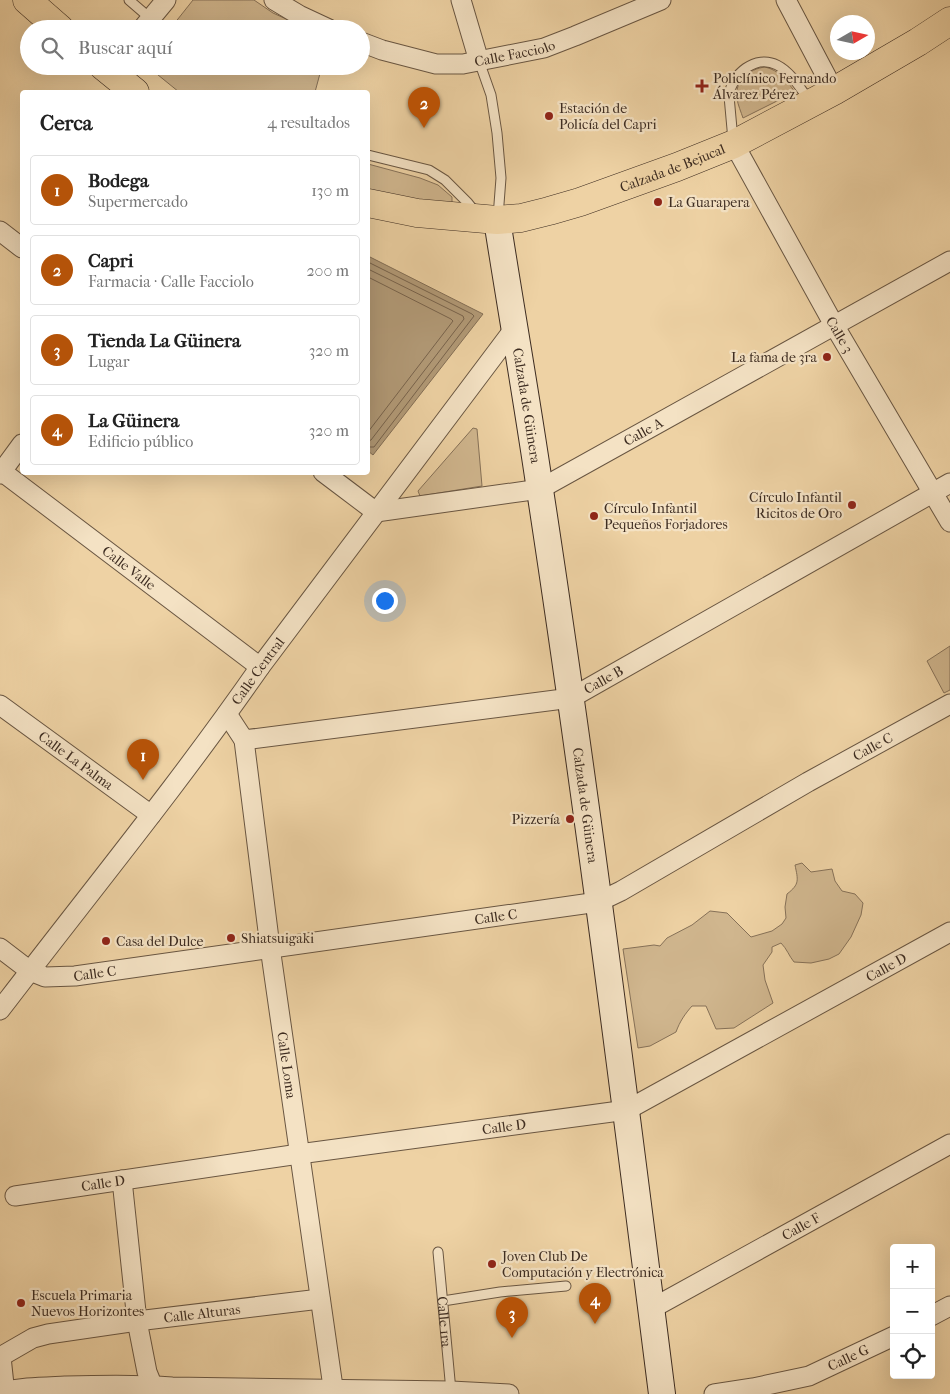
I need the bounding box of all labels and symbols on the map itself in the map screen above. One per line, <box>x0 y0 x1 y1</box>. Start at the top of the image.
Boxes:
north arrow <box>830 15 875 60</box>
street label: Calle Facciolo <box>473 37 558 71</box>
place label: Policlínico Fernando Álvarez Pérez <box>712 70 836 103</box>
marker: Policlínico Fernando Álvarez Pérez <box>695 79 709 93</box>
pin: 2 <box>408 87 440 128</box>
place label: Estación de Policía del Capri <box>559 100 657 133</box>
marker: Estación de Policía del Capri <box>543 110 555 122</box>
street label: Calzada de Bejucal <box>618 140 728 196</box>
place label: La Guarapera <box>668 194 750 211</box>
marker: La Guarapera <box>652 196 664 208</box>
street label: Calle 3 <box>822 314 857 356</box>
street label: Calzada de Güinera <box>509 347 544 465</box>
place label: La fama de 3ra <box>731 349 818 366</box>
marker: La fama de 3ra <box>821 351 833 363</box>
street label: Calle A <box>621 414 667 450</box>
place label: Círculo Infantil Ricitos de Oro <box>749 489 842 522</box>
marker: Círculo Infantil Ricitos de Oro <box>846 499 858 511</box>
place label: Círculo Infantil Pequeños Forjadores <box>604 500 728 533</box>
marker: Círculo Infantil Pequeños Forjadores <box>588 510 600 522</box>
street label: Calle Valle <box>99 542 159 594</box>
your location <box>372 588 398 614</box>
street label: Calle Central <box>228 634 288 708</box>
street label: Calle B <box>581 662 626 698</box>
street label: Calle La Palma <box>35 728 117 794</box>
street label: Calle C <box>850 729 896 765</box>
pin: 1 <box>127 739 159 780</box>
street label: Calzada de Güinera <box>569 746 601 865</box>
place label: Pizzería <box>512 811 561 828</box>
marker: Pizzería <box>564 813 576 825</box>
street label: Calle C <box>473 906 518 928</box>
place label: Shiatsuigaki <box>241 930 314 947</box>
marker: Shiatsuigaki <box>225 932 237 944</box>
place label: Casa del Dulce <box>116 933 203 950</box>
marker: Casa del Dulce <box>100 935 112 947</box>
street label: Calle D <box>863 949 910 986</box>
street label: Calle C <box>72 962 117 985</box>
street label: Calle Loma <box>273 1031 300 1100</box>
street label: Calle D <box>481 1116 527 1138</box>
street label: Calle D <box>80 1172 127 1195</box>
street label: Calle F <box>779 1209 823 1244</box>
place label: Joven Club De Computación y Electrónica <box>501 1248 664 1281</box>
marker: Joven Club De Computación y Electrónica <box>486 1258 498 1270</box>
pin: 4 <box>579 1283 611 1324</box>
place label: Escuela Primaria Nuevos Horizontes <box>31 1287 144 1320</box>
street label: Calle 1ra <box>433 1296 455 1348</box>
marker: Escuela Primaria Nuevos Horizontes <box>15 1297 27 1309</box>
pin: 3 <box>496 1297 528 1338</box>
street label: Calle Alturas <box>163 1301 241 1327</box>
street label: Calle G <box>825 1341 872 1375</box>

